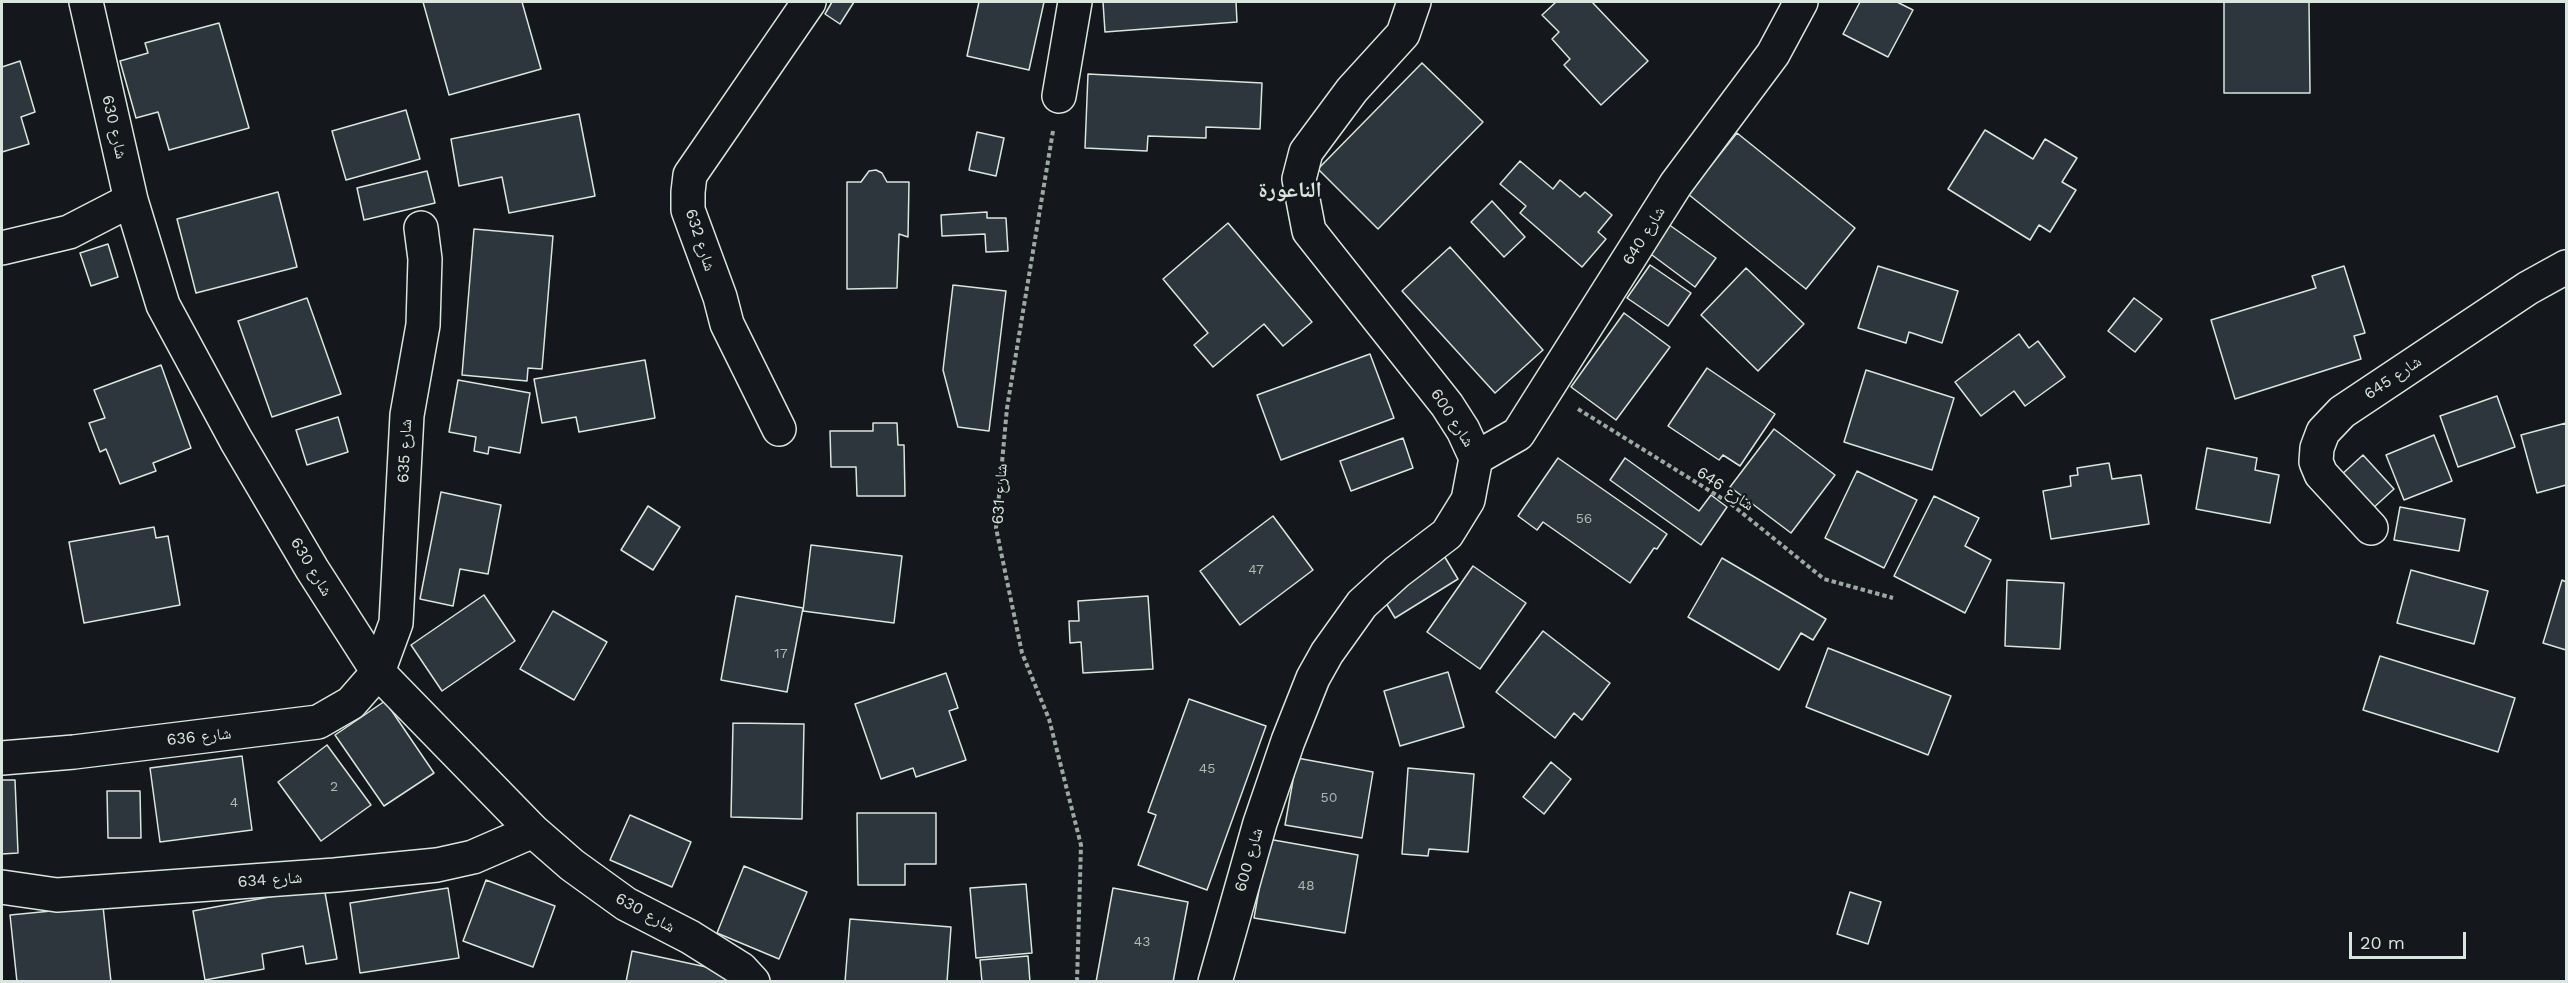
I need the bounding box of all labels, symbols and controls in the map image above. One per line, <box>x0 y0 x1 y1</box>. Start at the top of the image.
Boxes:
street label: شارع 630 <box>97 93 131 161</box>
district label: الناعورة <box>1258 178 1322 204</box>
street label: شارع 640 <box>1619 203 1669 269</box>
street label: شارع 632 <box>681 206 719 274</box>
street label: شارع 645 <box>2361 352 2425 404</box>
street label: شارع 600 <box>1426 385 1478 451</box>
street label: شارع 635 <box>394 418 416 484</box>
street label: شارع 631 <box>988 463 1012 525</box>
street label: شارع 646 <box>1693 463 1757 515</box>
house number: 56 <box>1576 511 1592 527</box>
street label: شارع 630 <box>286 534 336 600</box>
house number: 47 <box>1248 562 1264 578</box>
house number: 17 <box>774 646 788 662</box>
street label: شارع 636 <box>166 724 232 750</box>
house number: 45 <box>1199 761 1215 777</box>
house number: 2 <box>330 779 338 795</box>
house number: 50 <box>1321 790 1337 806</box>
house number: 4 <box>230 795 238 811</box>
street label: شارع 600 <box>1231 826 1267 894</box>
street label: شارع 634 <box>237 868 303 892</box>
house number: 48 <box>1297 878 1315 894</box>
street label: شارع 630 <box>612 889 678 937</box>
scale bar <box>2352 920 2469 958</box>
text: 20 m <box>2360 932 2405 953</box>
house number: 43 <box>1134 934 1150 950</box>

